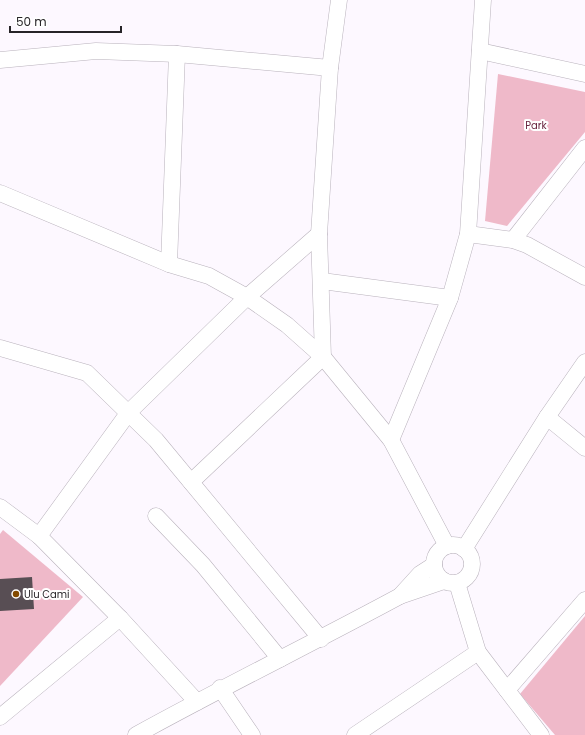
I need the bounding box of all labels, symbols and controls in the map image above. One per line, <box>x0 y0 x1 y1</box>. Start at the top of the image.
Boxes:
scale bar <box>10 8 121 34</box>
text: 50 m <box>16 13 47 30</box>
park label: Park <box>525 118 548 133</box>
place label: Ulu Cami <box>24 587 70 602</box>
marker: Ulu Cami <box>11 589 21 599</box>

